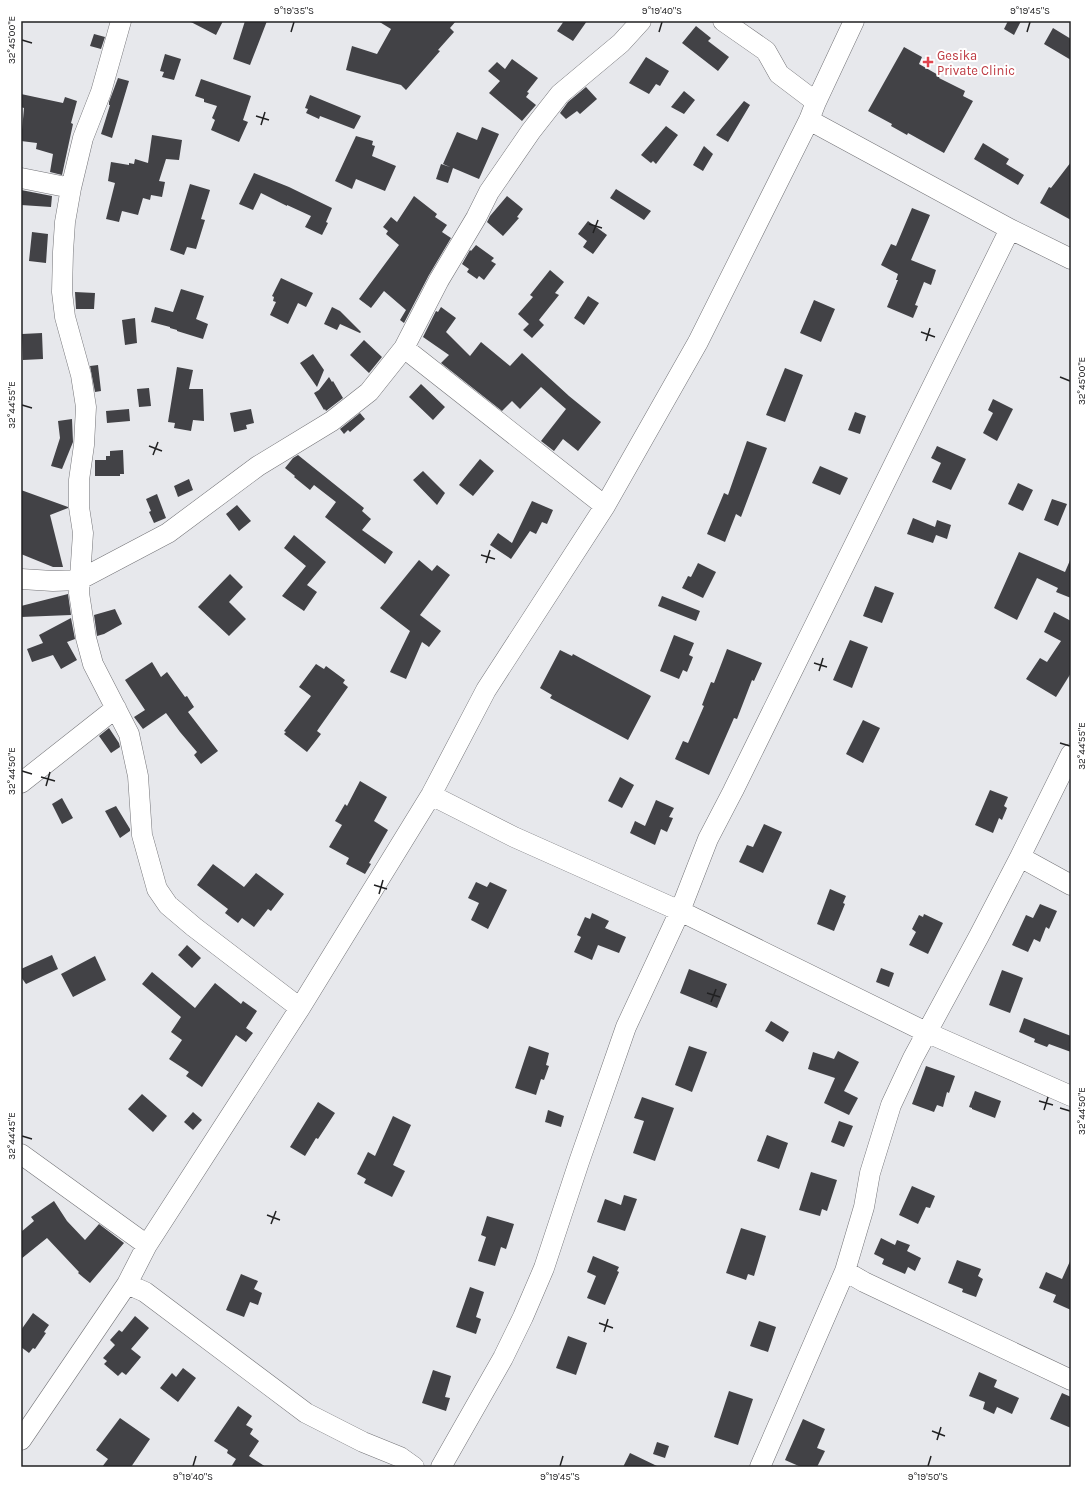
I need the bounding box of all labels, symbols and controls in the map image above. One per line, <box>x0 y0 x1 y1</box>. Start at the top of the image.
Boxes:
text: 9°19'35"S <box>274 5 314 17</box>
text: 9°19'40"S <box>642 5 682 17</box>
text: 9°19'45"S <box>1010 5 1050 17</box>
text: 32°45'00"E <box>6 16 18 64</box>
place label: Gesika Private Clinic <box>937 48 1015 78</box>
marker: Gesika Private Clinic <box>922 56 934 68</box>
text: 32°45'00"E <box>1076 357 1088 405</box>
text: 32°44'55"E <box>6 381 18 429</box>
text: 32°44'55"E <box>1076 722 1088 770</box>
text: 32°44'50"E <box>6 747 18 795</box>
text: 32°44'50"E <box>1076 1087 1088 1135</box>
text: 32°44'45"E <box>6 1112 18 1160</box>
text: 9°19'40"S <box>173 1471 213 1483</box>
text: 9°19'45"S <box>540 1471 580 1483</box>
text: 9°19'50"S <box>908 1471 948 1483</box>

